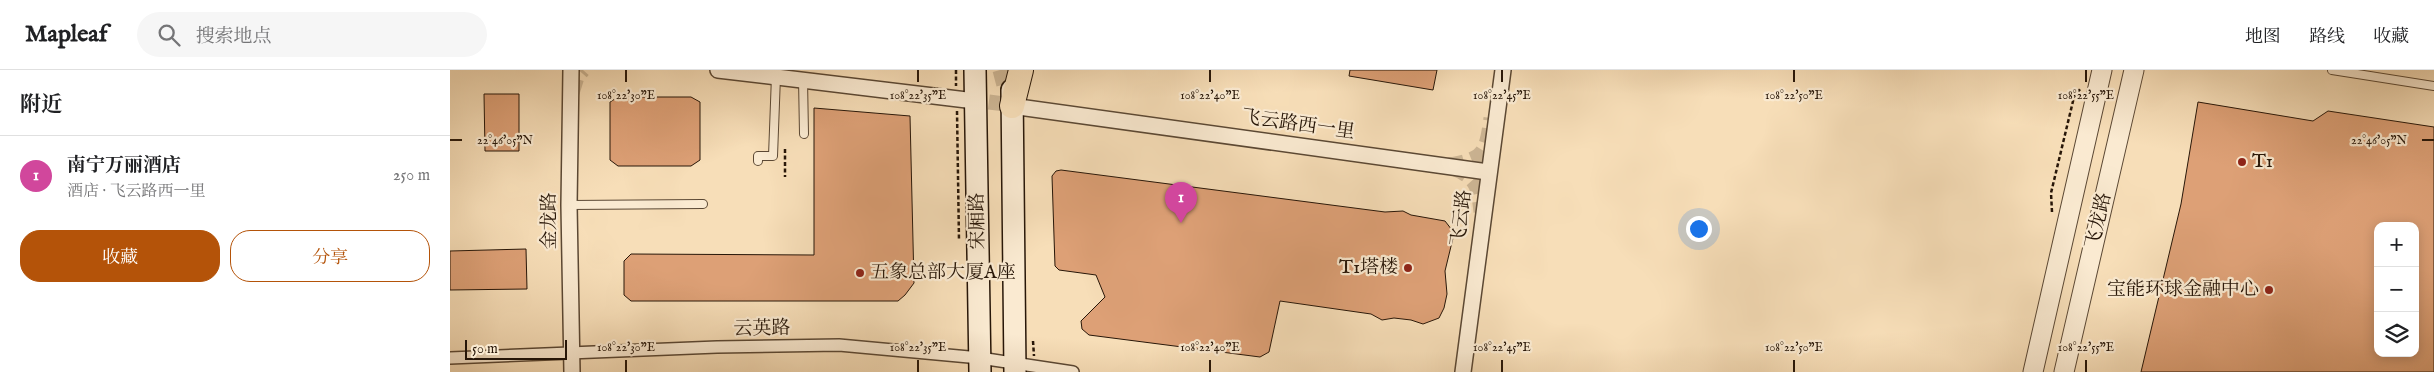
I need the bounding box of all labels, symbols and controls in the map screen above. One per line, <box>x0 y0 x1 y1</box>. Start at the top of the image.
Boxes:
search box <box>137 12 487 57</box>
text: Mapleaf <box>25 19 107 50</box>
icon: search <box>155 21 183 49</box>
text: 搜索地点 <box>195 25 271 49</box>
text: 地图 <box>2245 26 2281 49</box>
text: 路线 <box>2309 26 2345 49</box>
text: 收藏 <box>2373 26 2409 49</box>
text: 108°22'30"E <box>597 88 655 103</box>
text: 108°22'35"E <box>890 88 946 103</box>
text: 108°22'40"E <box>1180 88 1240 103</box>
text: 108°22'45"E <box>1473 88 1531 103</box>
text: 108°22'50"E <box>1765 88 1823 103</box>
text: 108°22'55"E <box>2058 88 2114 103</box>
text: 附近 <box>20 92 62 119</box>
street label: 飞云路西一里 <box>1240 105 1356 145</box>
text: 22°46'05"N <box>477 133 534 148</box>
text: 22°46'05"N <box>2351 133 2408 148</box>
place label: T1 <box>2252 150 2273 174</box>
text: 南宁万丽酒店 <box>67 154 181 178</box>
marker: T1 <box>2236 156 2248 168</box>
text: 1 <box>33 166 39 186</box>
text: 250 m <box>393 166 430 186</box>
text: 酒店 · 飞云路西一里 <box>67 182 206 202</box>
pin: 1 <box>1165 182 1197 223</box>
street label: 飞云路 <box>1447 188 1477 248</box>
street label: 飞龙路 <box>2081 191 2117 251</box>
street label: 金龙路 <box>538 192 562 250</box>
street label: 宋厢路 <box>966 192 990 250</box>
your location <box>1686 216 1712 242</box>
map controls <box>2374 222 2419 357</box>
button: + <box>2374 222 2419 267</box>
button: 收藏 <box>20 230 220 282</box>
button: 分享 <box>230 230 430 282</box>
place label: T1塔楼 <box>1339 256 1398 280</box>
place label: 五象总部大厦A座 <box>870 261 1016 285</box>
marker: T1塔楼 <box>1402 262 1414 274</box>
marker: 五象总部大厦A座 <box>854 267 866 279</box>
button: − <box>2374 267 2419 312</box>
place label: 宝能环球金融中心 <box>2107 278 2259 302</box>
marker: 宝能环球金融中心 <box>2263 284 2275 296</box>
button: layers <box>2374 312 2419 357</box>
street label: 云英路 <box>733 317 791 341</box>
scale bar <box>465 337 568 360</box>
text: 50 m <box>472 340 498 358</box>
text: 108°22'30"E <box>597 340 655 355</box>
text: 108°22'35"E <box>890 340 946 355</box>
text: 108°22'40"E <box>1180 340 1240 355</box>
text: 108°22'45"E <box>1473 340 1531 355</box>
text: 108°22'50"E <box>1765 340 1823 355</box>
text: 108°22'55"E <box>2058 340 2114 355</box>

